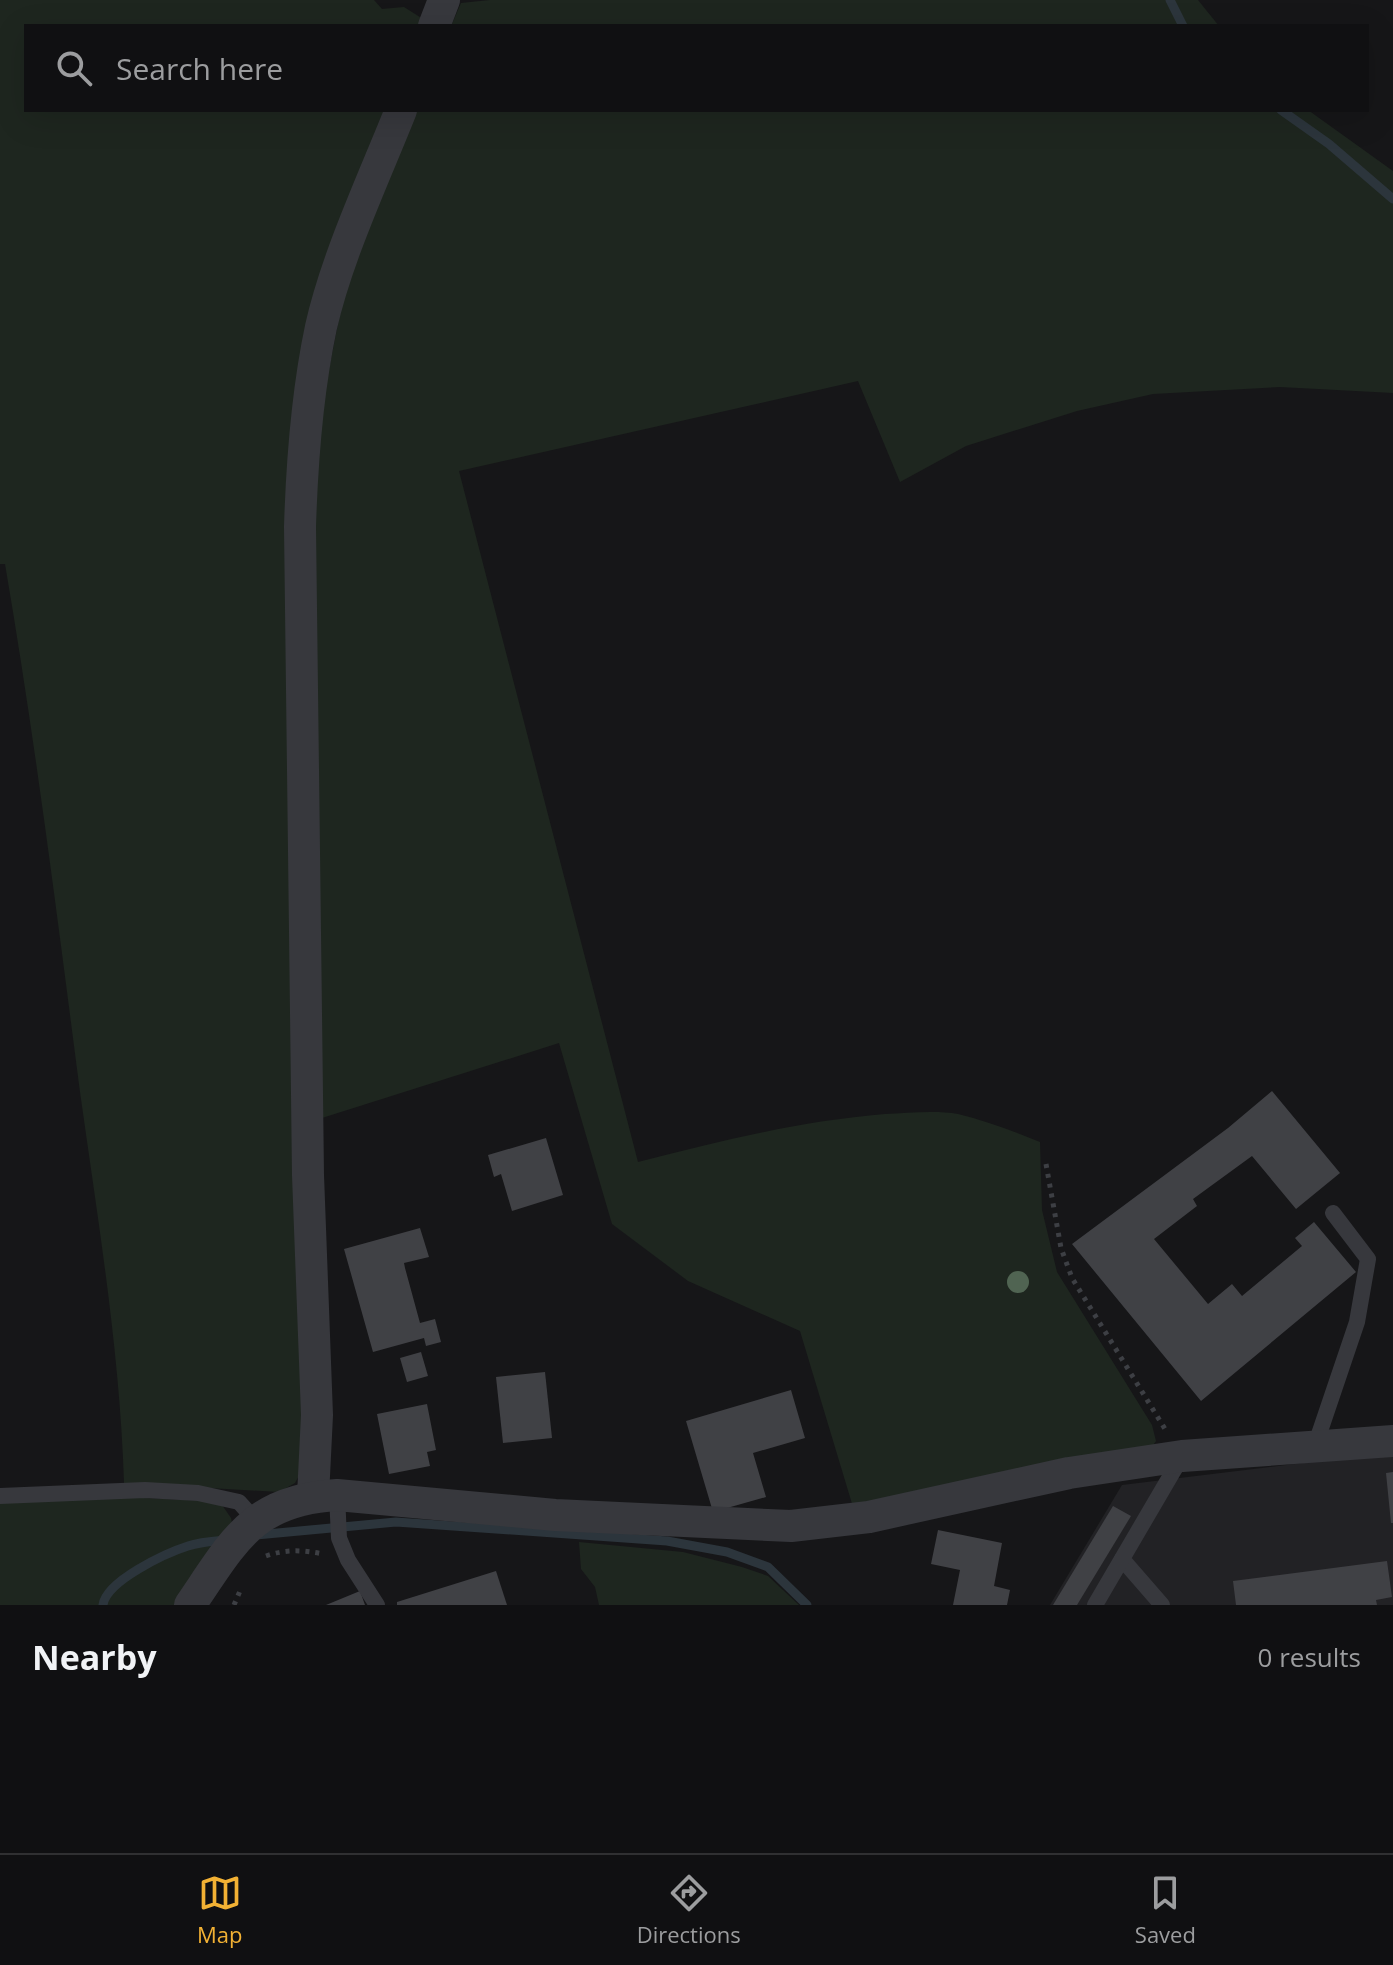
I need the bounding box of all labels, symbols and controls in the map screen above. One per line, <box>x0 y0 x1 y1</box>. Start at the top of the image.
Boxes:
search box <box>24 24 1369 112</box>
icon: search <box>52 46 96 90</box>
text: Search here <box>116 48 283 89</box>
text: Nearby <box>32 1634 157 1680</box>
text: 0 results <box>1258 1639 1361 1675</box>
tab: Map <box>197 1871 243 1949</box>
tab: Directions <box>637 1871 741 1949</box>
tab: Saved <box>1135 1871 1196 1949</box>

